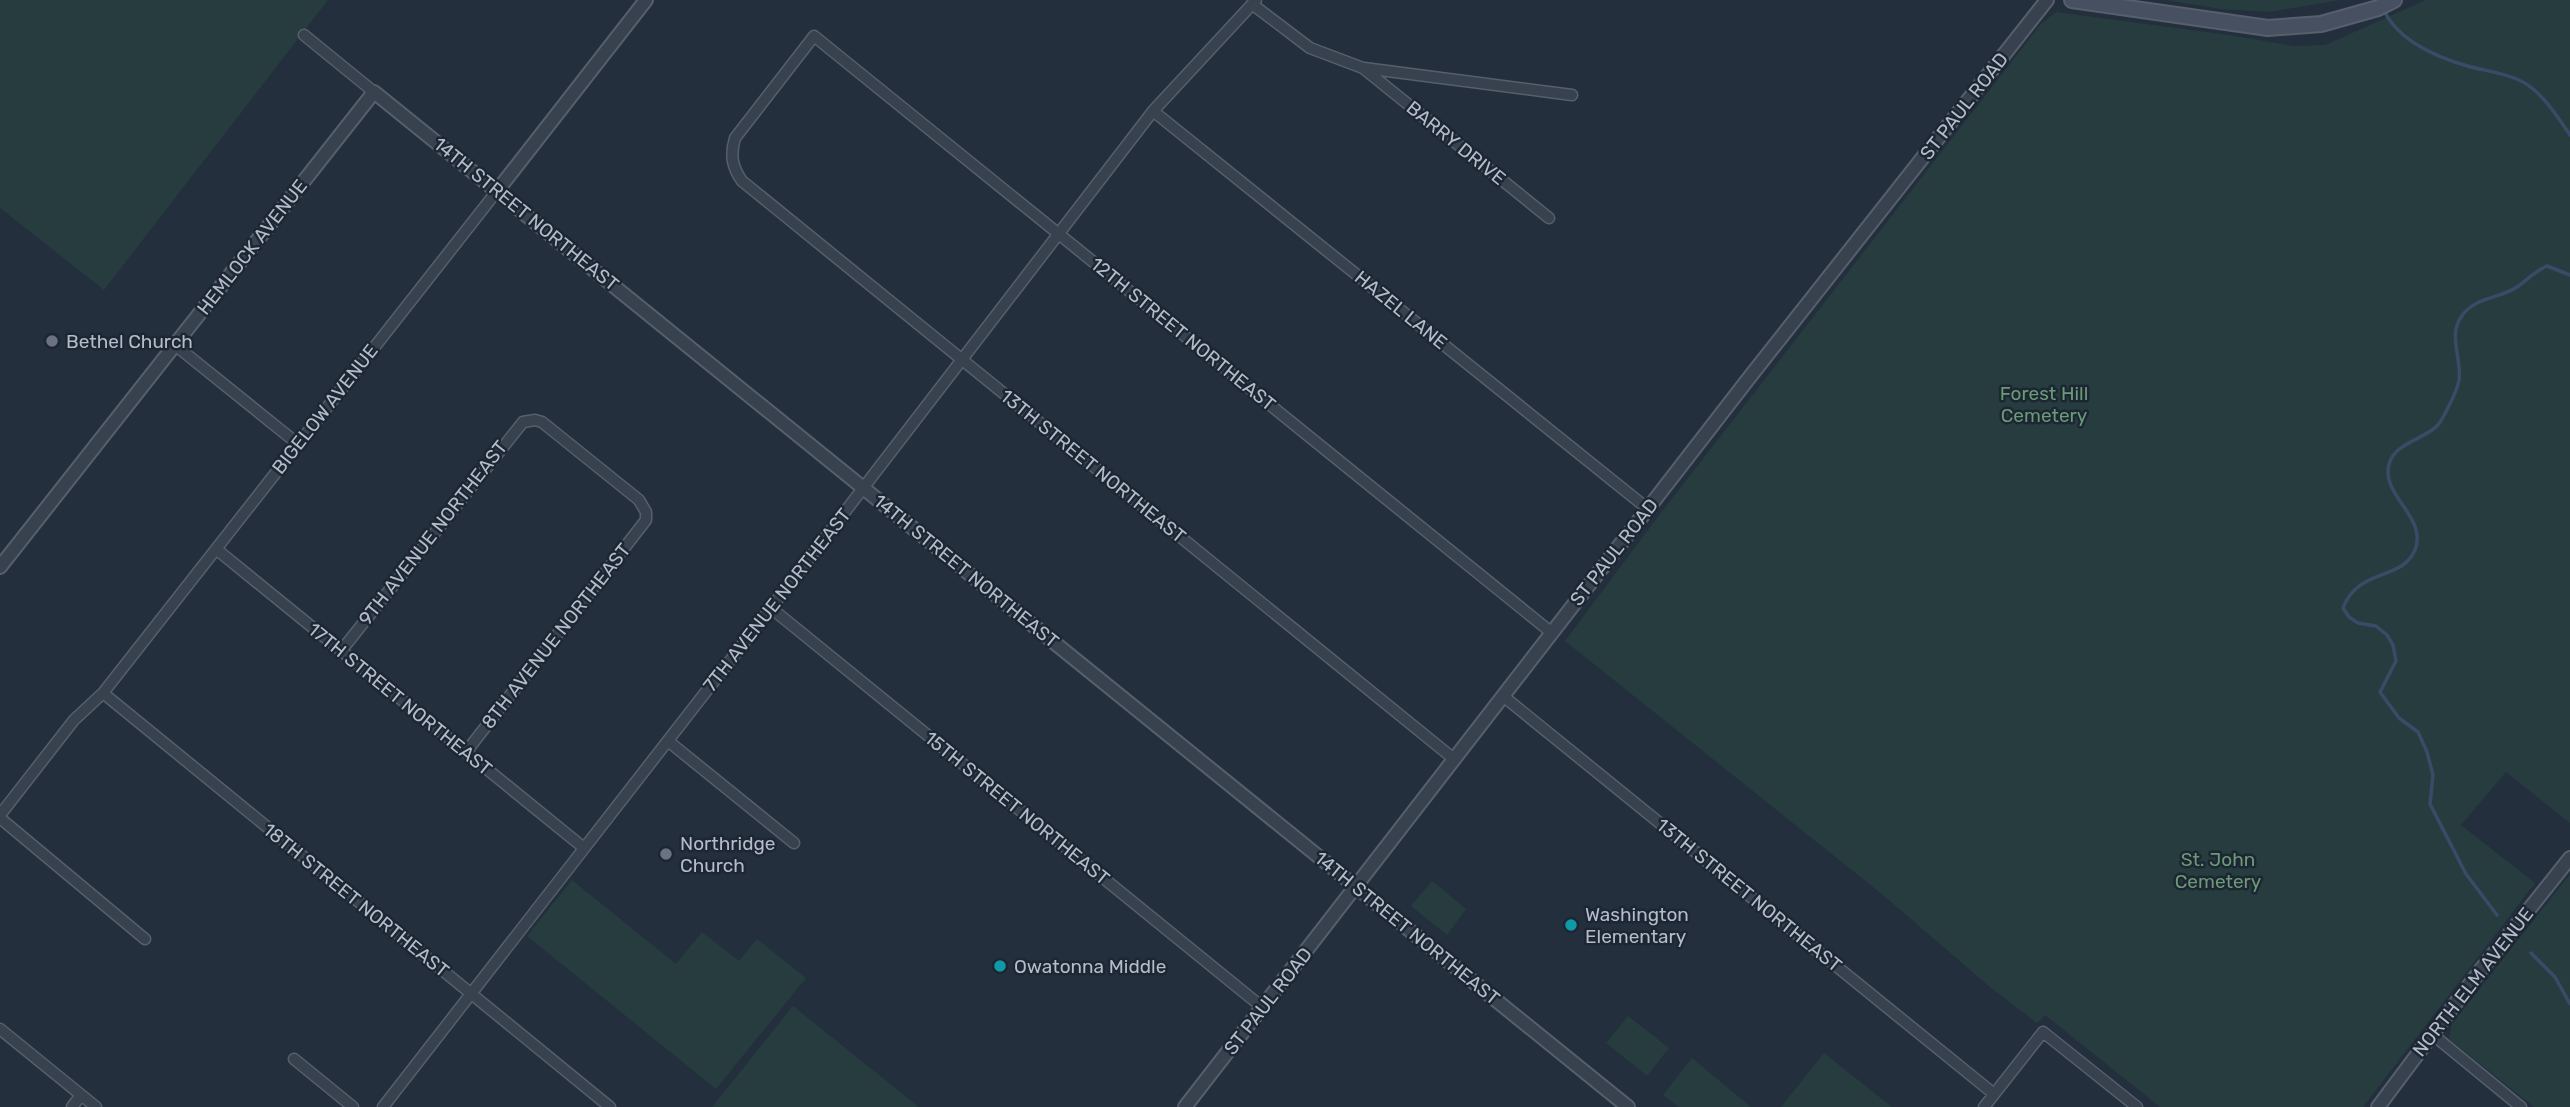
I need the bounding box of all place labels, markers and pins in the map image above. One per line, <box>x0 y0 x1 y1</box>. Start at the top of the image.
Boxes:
place label: Bethel Church <box>66 330 193 353</box>
marker: Bethel Church <box>44 333 60 349</box>
place label: Northridge Church <box>680 832 775 877</box>
marker: Northridge Church <box>658 846 674 862</box>
place label: Washington Elementary <box>1585 903 1689 948</box>
marker: Washington Elementary <box>1563 917 1579 933</box>
place label: Owatonna Middle <box>1014 955 1166 978</box>
marker: Owatonna Middle <box>992 958 1008 974</box>

